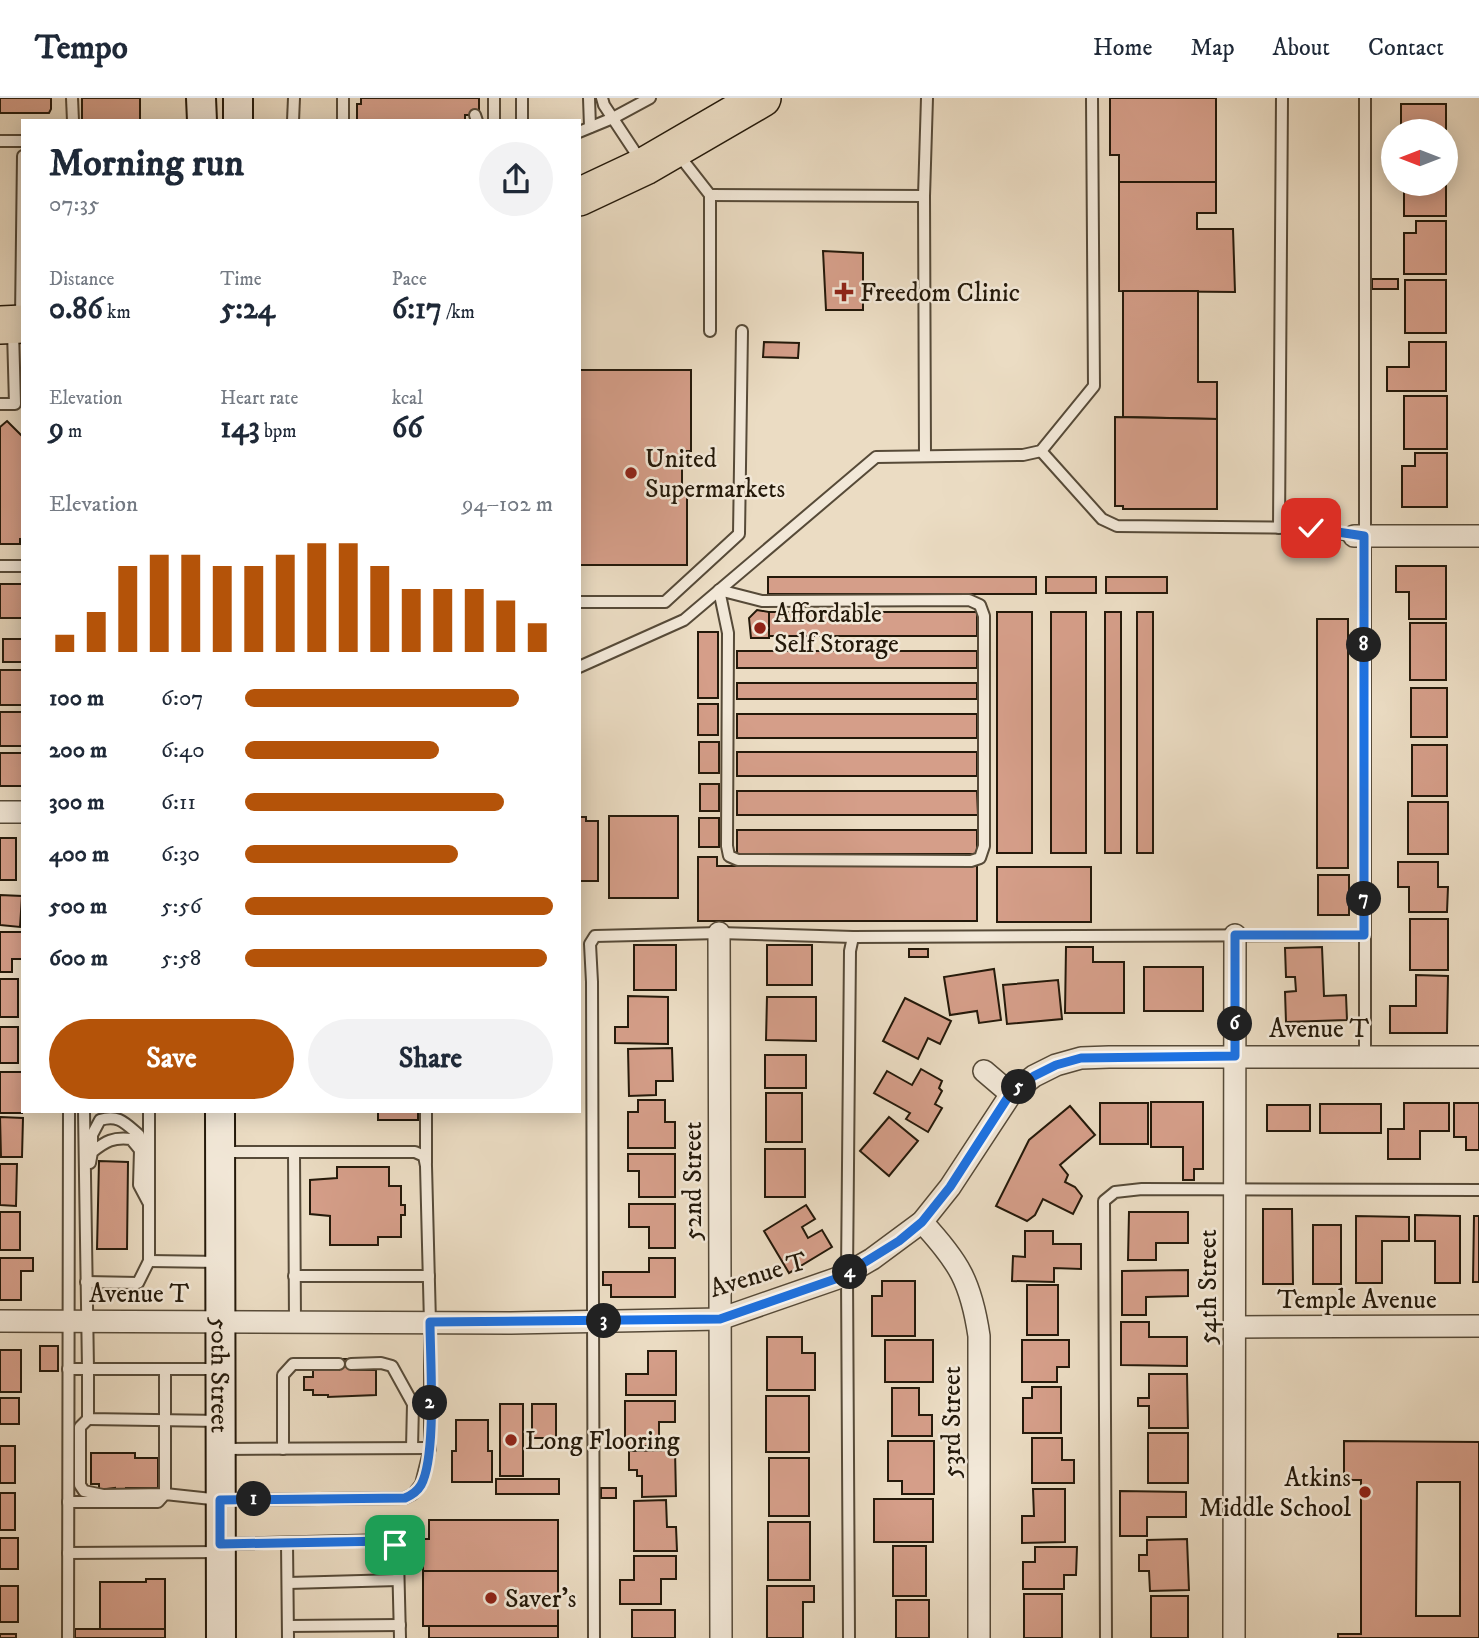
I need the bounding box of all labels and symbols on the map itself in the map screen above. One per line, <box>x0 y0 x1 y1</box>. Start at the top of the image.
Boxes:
north arrow <box>1381 119 1458 196</box>
place label: Freedom Clinic <box>860 277 1020 310</box>
marker: Freedom Clinic <box>834 282 854 302</box>
place label: United Supermarkets <box>645 443 785 506</box>
marker: United Supermarkets <box>623 465 639 481</box>
pin <box>1281 498 1341 558</box>
place label: Affordable Self Storage <box>774 598 899 661</box>
marker: Affordable Self Storage <box>752 620 768 636</box>
pin: 8 <box>1346 628 1382 662</box>
pin: 7 <box>1346 882 1382 916</box>
pin: 6 <box>1218 1006 1252 1042</box>
street label: Avenue T <box>1269 1013 1369 1046</box>
pin: 5 <box>1002 1070 1036 1104</box>
street label: 52nd Street <box>677 1121 710 1241</box>
street label: 54th Street <box>1192 1229 1225 1345</box>
street label: Avenue T <box>706 1245 811 1306</box>
pin: 4 <box>832 1254 868 1290</box>
street label: Avenue T <box>89 1278 189 1311</box>
street label: Temple Avenue <box>1277 1284 1437 1317</box>
pin: 3 <box>586 1304 622 1338</box>
street label: 50th Street <box>202 1317 236 1433</box>
street label: 53rd Street <box>936 1366 969 1478</box>
pin: 2 <box>412 1386 448 1420</box>
place label: Long Flooring <box>525 1425 680 1458</box>
marker: Long Flooring <box>503 1432 519 1448</box>
place label: Atkins Middle School <box>1199 1462 1351 1525</box>
pin: 1 <box>236 1482 272 1516</box>
marker: Atkins Middle School <box>1357 1484 1373 1500</box>
pin <box>365 1515 425 1575</box>
place label: Saver's <box>505 1583 576 1616</box>
marker: Saver's <box>483 1590 499 1606</box>

